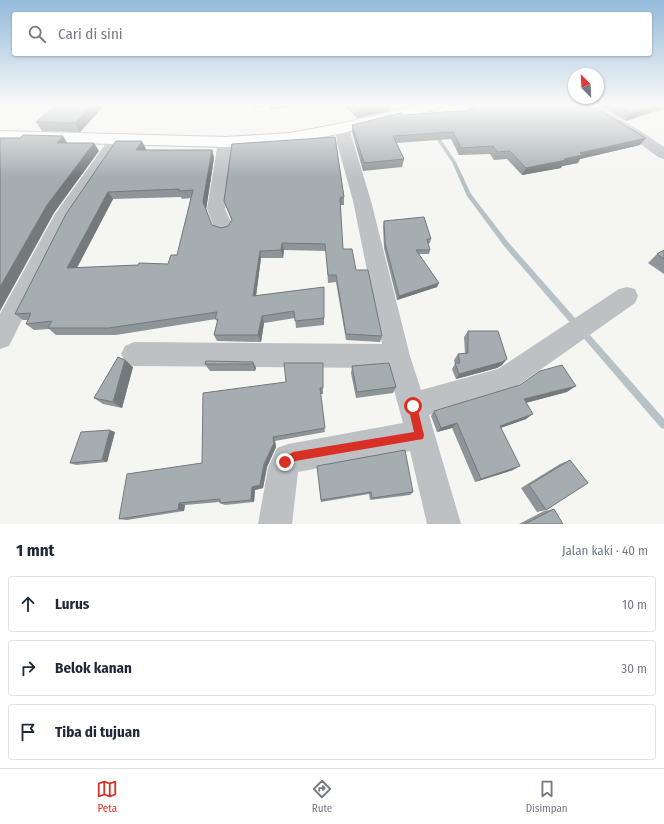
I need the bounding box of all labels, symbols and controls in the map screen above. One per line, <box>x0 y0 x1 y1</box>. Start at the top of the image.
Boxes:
search box <box>12 12 652 56</box>
icon: search <box>26 23 48 45</box>
text: Cari di sini <box>58 25 123 43</box>
north arrow <box>568 68 604 104</box>
route start <box>404 397 422 415</box>
route end <box>276 453 294 471</box>
text: 1 mnt <box>16 540 55 561</box>
text: Jalan kaki · 40 m <box>562 543 648 558</box>
icon: ahead <box>17 593 39 615</box>
text: Lurus <box>55 595 89 613</box>
text: 10 m <box>622 597 647 612</box>
icon: right <box>17 657 39 679</box>
text: Belok kanan <box>55 659 132 677</box>
text: 30 m <box>621 661 647 676</box>
icon: arrive <box>17 721 39 743</box>
text: Tiba di tujuan <box>55 723 140 741</box>
tab: Peta <box>96 778 118 815</box>
tab: Rute <box>311 778 333 815</box>
tab: Disimpan <box>526 778 568 815</box>

